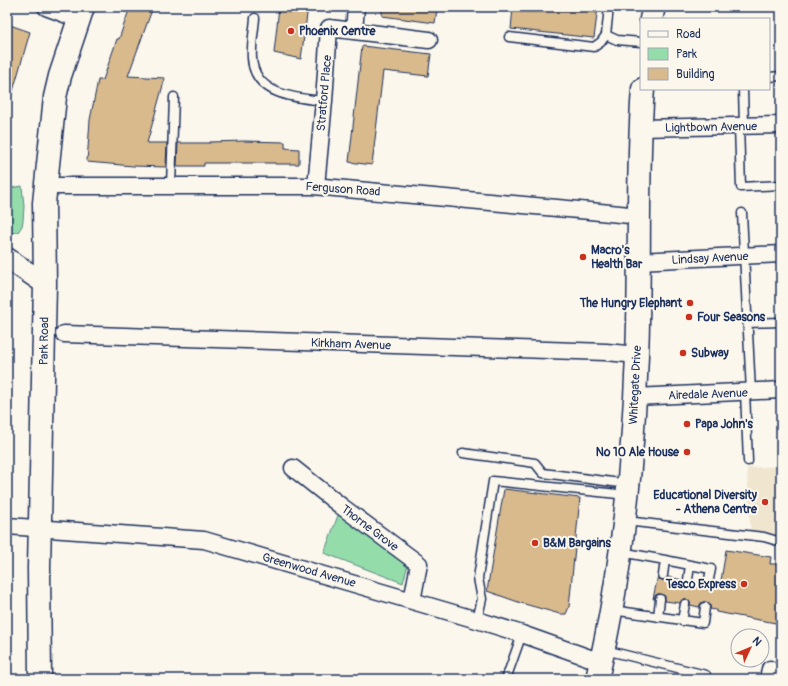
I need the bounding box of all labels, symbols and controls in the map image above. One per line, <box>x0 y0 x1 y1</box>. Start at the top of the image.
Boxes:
legend <box>640 18 770 90</box>
place label: Phoenix Centre <box>299 24 377 39</box>
marker: Phoenix Centre <box>286 26 296 36</box>
text: Road <box>676 27 701 42</box>
text: Park <box>676 47 697 62</box>
street label: Stratford Place <box>314 54 335 132</box>
text: Building <box>676 67 715 82</box>
street label: Lightbown Avenue <box>665 119 757 136</box>
street label: Ferguson Road <box>305 179 381 200</box>
place label: Macro's Health Bar <box>591 243 643 272</box>
street label: Lindsay Avenue <box>671 249 749 268</box>
marker: Macro's Health Bar <box>578 252 588 262</box>
place label: The Hungry Elephant <box>579 296 683 311</box>
marker: The Hungry Elephant <box>685 298 695 308</box>
place label: Four Seasons <box>697 310 766 325</box>
marker: Four Seasons <box>684 312 694 322</box>
street label: Park Road <box>37 317 52 365</box>
street label: Kirkham Avenue <box>311 336 391 353</box>
street label: Whitegate Drive <box>626 345 645 425</box>
place label: Subway <box>691 346 730 361</box>
marker: Subway <box>678 348 688 358</box>
street label: Airedale Avenue <box>668 386 748 403</box>
place label: Papa John's <box>695 417 754 432</box>
marker: Papa John's <box>682 419 692 429</box>
place label: No 10 Ale House <box>596 445 680 460</box>
marker: No 10 Ale House <box>682 447 692 457</box>
place label: Educational Diversity - Athena Centre <box>653 488 758 517</box>
marker: Educational Diversity - Athena Centre <box>760 497 770 507</box>
street label: Thorne Grove <box>338 502 401 555</box>
place label: B&M Bargains <box>543 536 611 551</box>
marker: B&M Bargains <box>530 538 540 548</box>
street label: Greenwood Avenue <box>260 550 358 591</box>
place label: Tesco Express <box>665 577 737 592</box>
marker: Tesco Express <box>739 579 749 589</box>
north arrow <box>730 628 770 668</box>
text: N <box>750 634 764 649</box>

